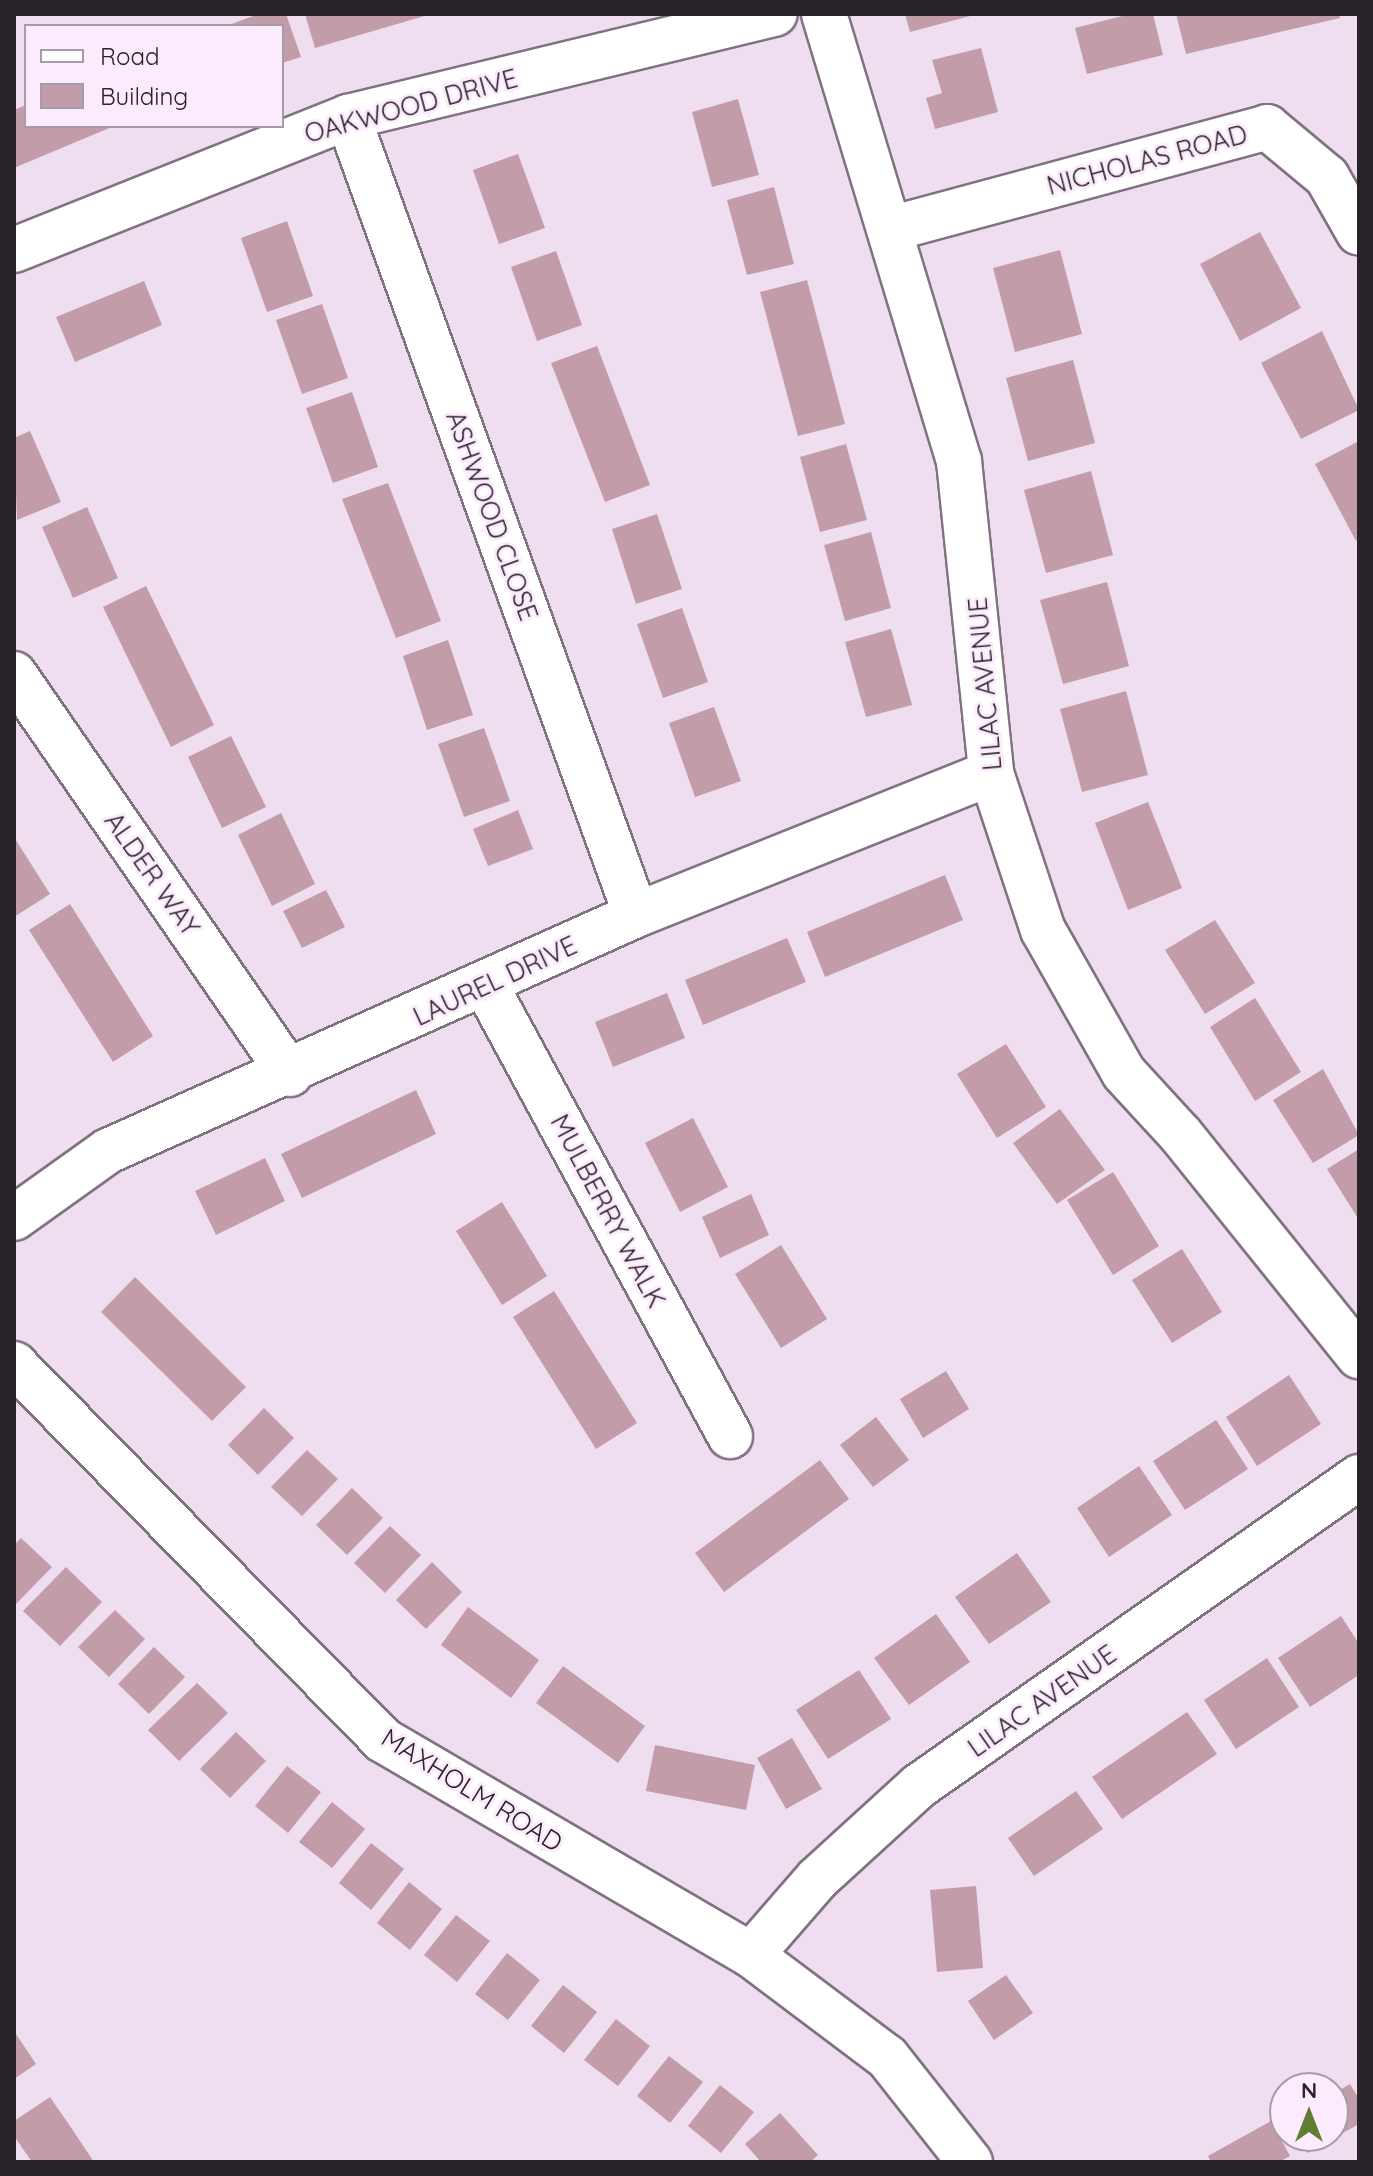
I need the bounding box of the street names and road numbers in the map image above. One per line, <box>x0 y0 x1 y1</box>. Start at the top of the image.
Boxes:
street label: OAKWOOD DRIVE <box>301 63 521 149</box>
street label: NICHOLAS ROAD <box>1044 118 1250 202</box>
street label: ASHWOOD CLOSE <box>440 407 544 625</box>
street label: LILAC AVENUE <box>962 596 1008 772</box>
street label: ALDER WAY <box>98 806 206 942</box>
street label: LAUREL DRIVE <box>408 930 582 1032</box>
street label: MULBERRY WALK <box>544 1109 672 1313</box>
street label: LILAC AVENUE <box>962 1638 1122 1764</box>
street label: MAXHOLM ROAD <box>376 1722 568 1858</box>

